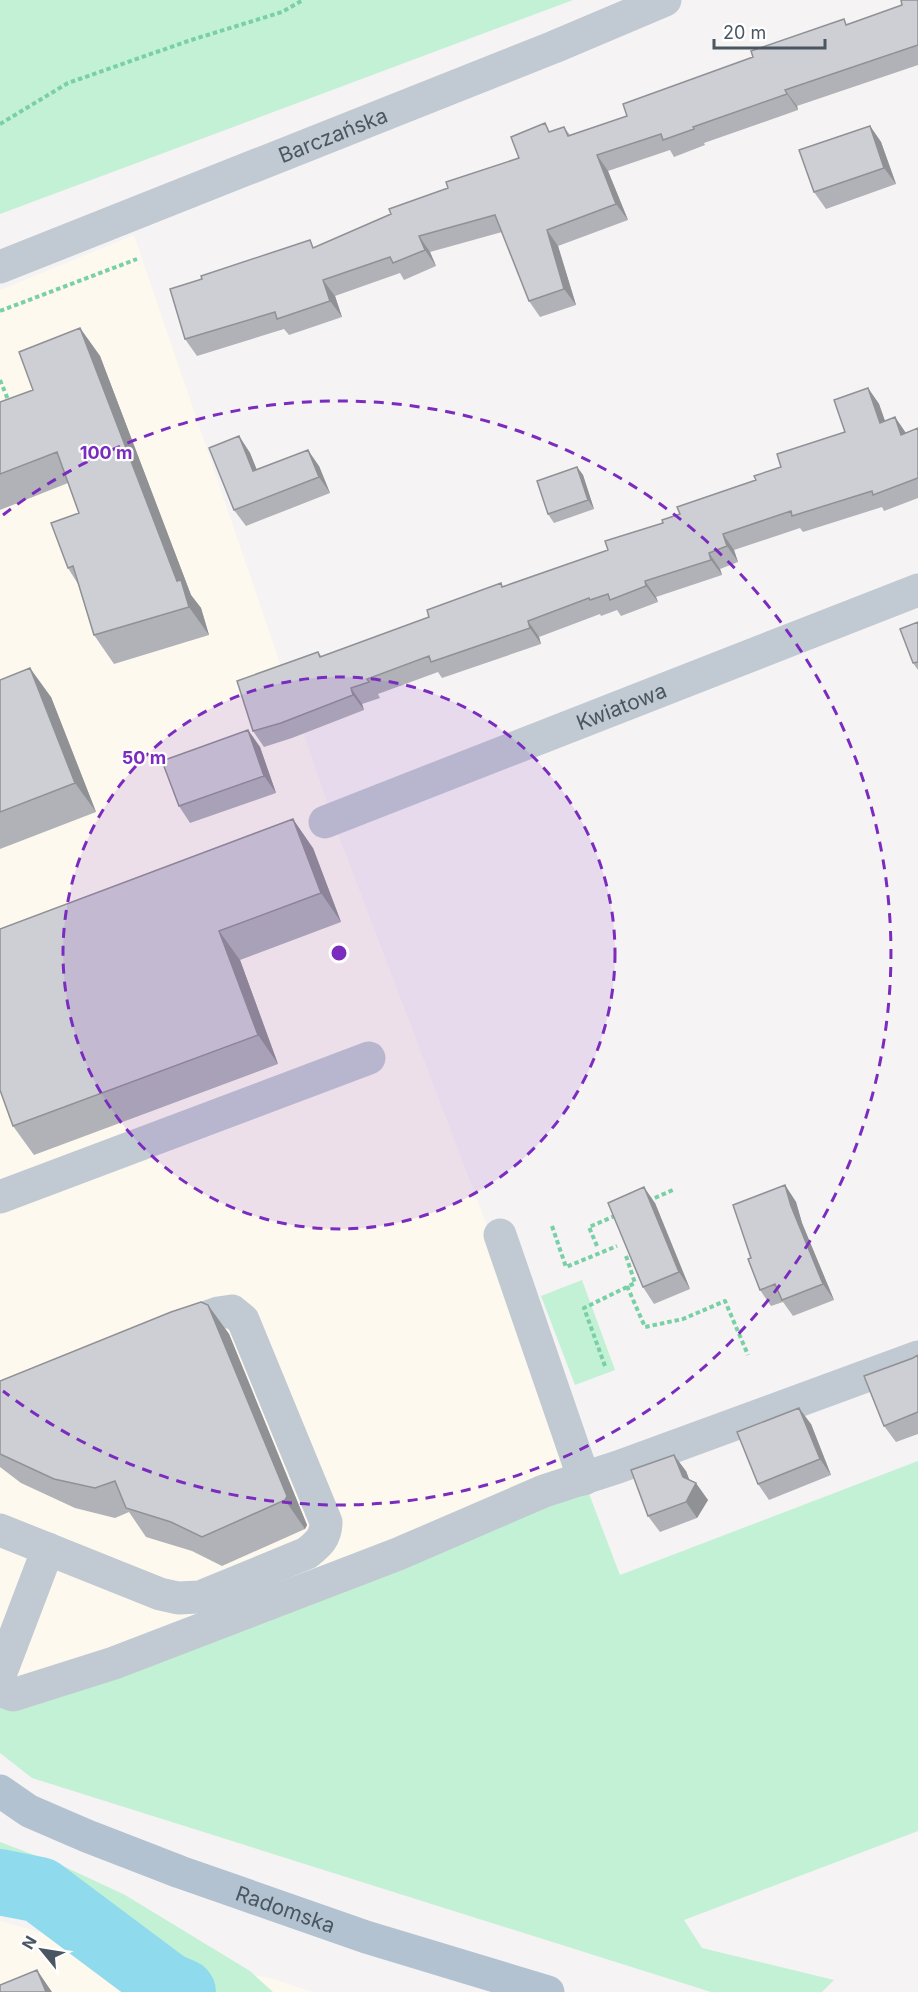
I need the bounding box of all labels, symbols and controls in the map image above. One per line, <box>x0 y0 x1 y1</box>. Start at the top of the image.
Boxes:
scale bar <box>714 12 825 50</box>
text: 20 m <box>723 22 766 43</box>
street label: Barczańska <box>275 102 391 168</box>
text: 100 m <box>80 442 132 463</box>
street label: Kwiatowa <box>572 677 670 735</box>
text: 50 m <box>122 747 166 768</box>
centre of rings <box>329 943 349 963</box>
street label: Radomska <box>233 1880 339 1938</box>
north arrow <box>12 1920 72 1980</box>
text: N <box>17 1932 41 1953</box>

